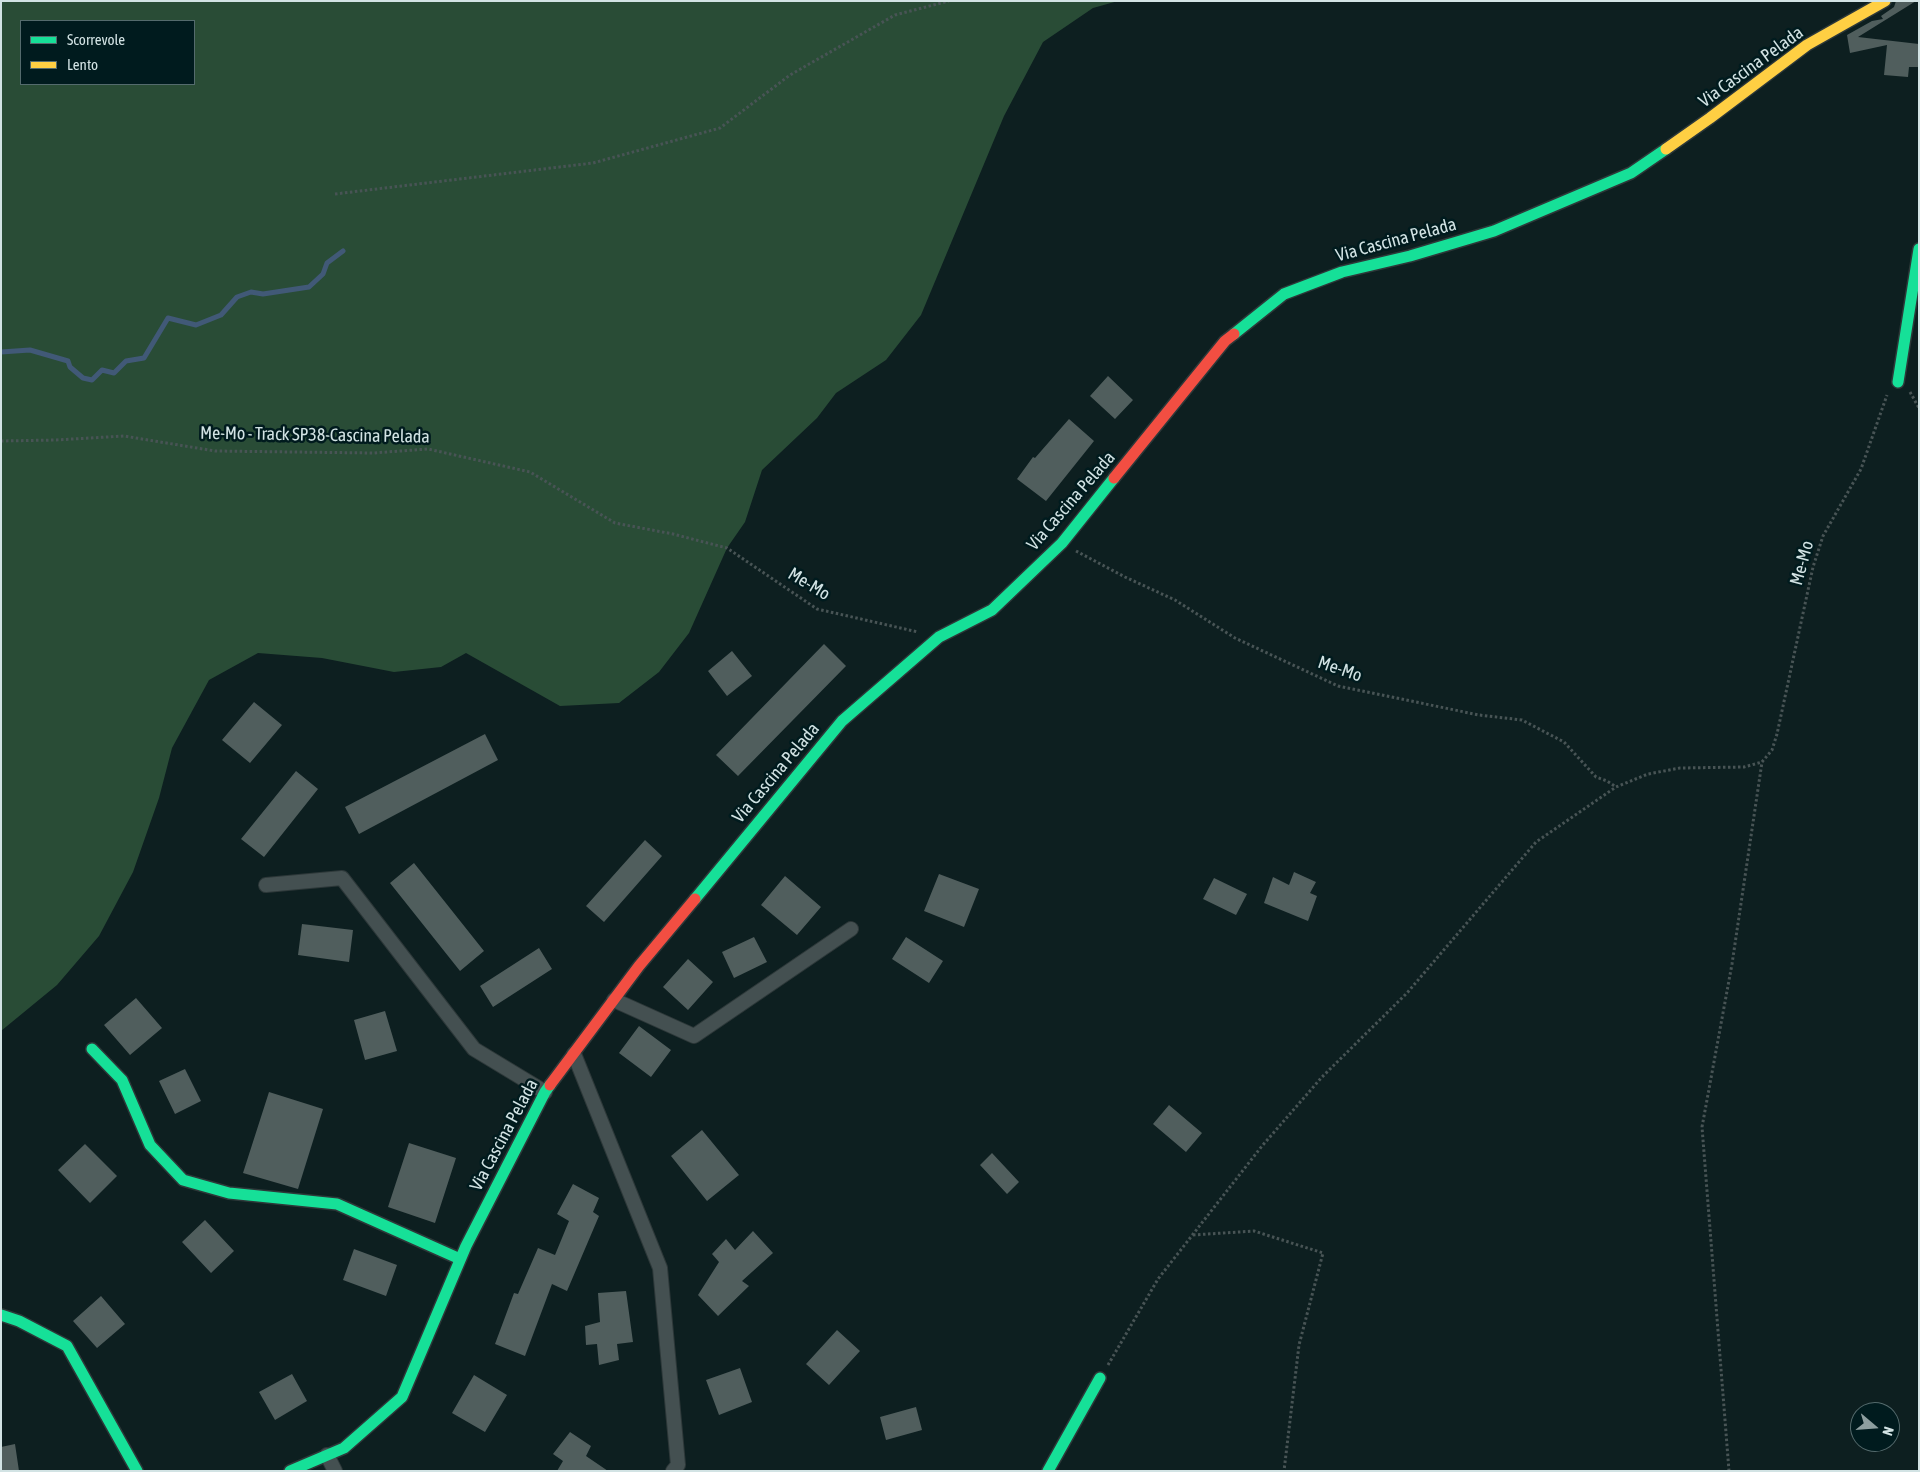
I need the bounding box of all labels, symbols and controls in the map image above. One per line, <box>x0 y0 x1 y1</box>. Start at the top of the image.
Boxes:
legend <box>20 20 195 85</box>
street label: Via Cascina Pelada <box>1695 22 1807 112</box>
text: Scorrevole <box>67 31 125 48</box>
text: Lento <box>67 56 98 73</box>
street label: Via Cascina Pelada <box>1333 214 1459 266</box>
street label: Me-Mo - Track SP38-Cascina Pelada <box>200 422 430 448</box>
street label: Via Cascina Pelada <box>1022 447 1120 555</box>
street label: Me-Mo <box>1786 538 1818 588</box>
street label: Me-Mo <box>784 563 834 605</box>
street label: Me-Mo <box>1315 651 1365 687</box>
street label: Via Cascina Pelada <box>728 719 824 827</box>
street label: Via Cascina Pelada <box>465 1075 543 1195</box>
north arrow <box>1850 1402 1900 1452</box>
text: N <box>1879 1425 1897 1438</box>

